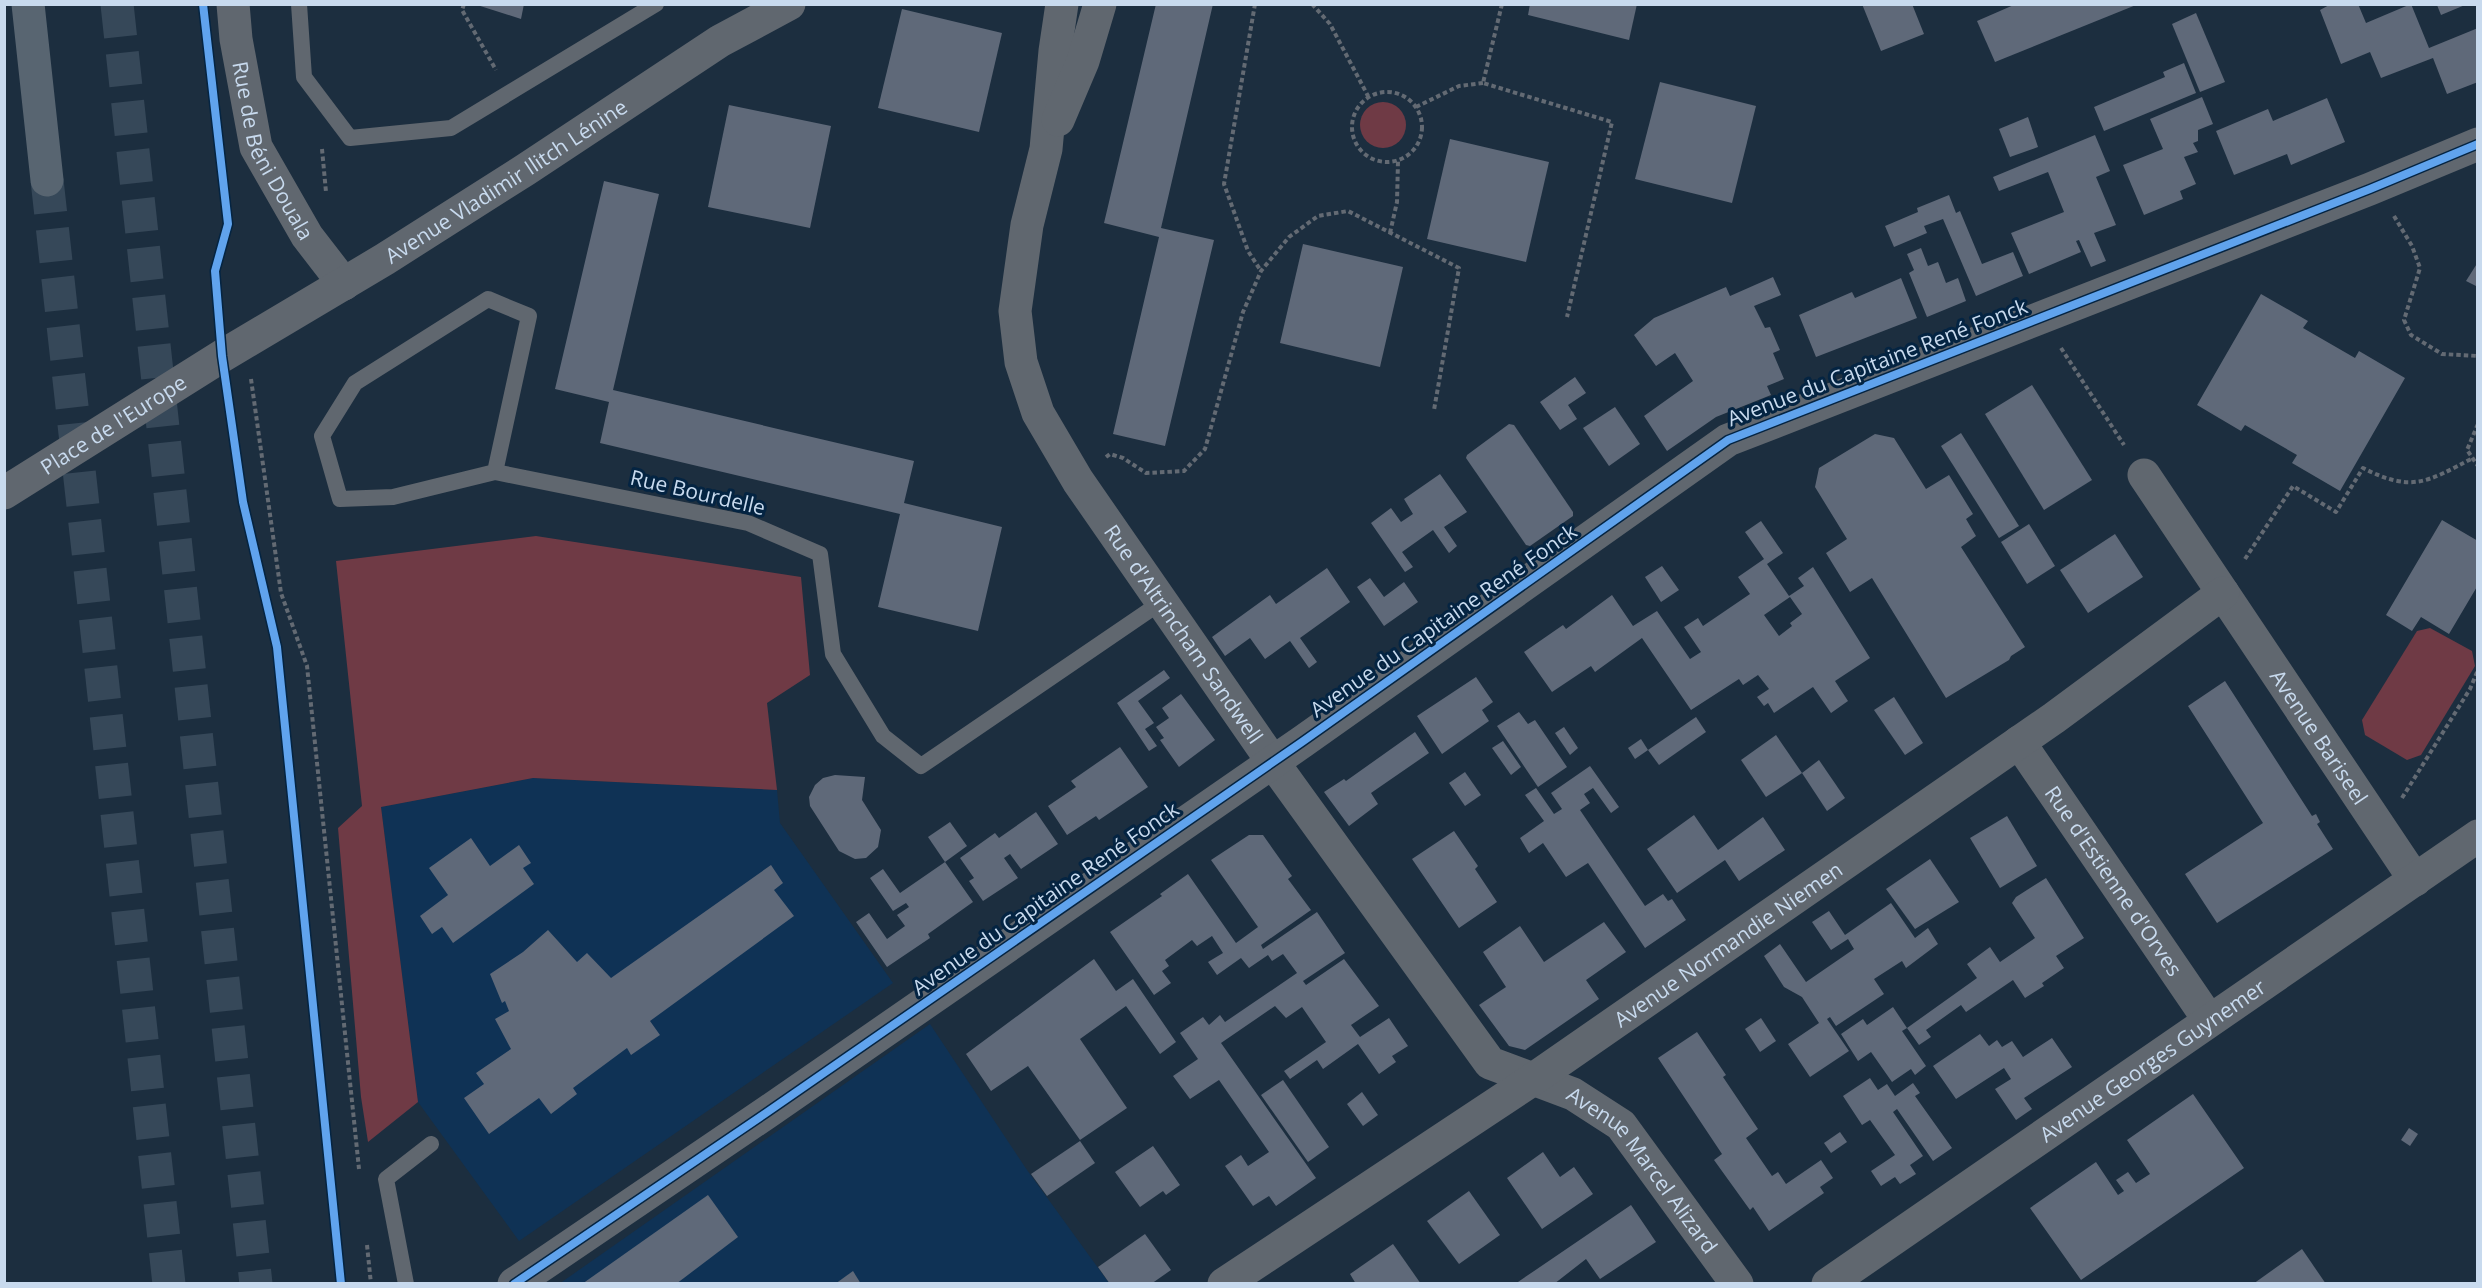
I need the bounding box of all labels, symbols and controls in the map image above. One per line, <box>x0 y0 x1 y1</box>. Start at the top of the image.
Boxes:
street label: Rue de Béni Douala <box>226 59 320 245</box>
street label: Avenue Vladimir Ilitch Lénine <box>379 92 632 270</box>
street label: Avenue du Capitaine René Fonck <box>1723 292 2031 432</box>
street label: Place de l'Europe <box>35 368 192 481</box>
street label: Rue Bourdelle <box>628 463 768 521</box>
street label: Avenue du Capitaine René Fonck <box>1304 517 1582 723</box>
street label: Rue d'Altrincham Sandwell <box>1098 519 1270 749</box>
street label: Avenue Bariseel <box>2264 664 2374 810</box>
street label: Rue d'Estienne d'Orves <box>2039 780 2189 981</box>
street label: Avenue du Capitaine René Fonck <box>906 795 1184 1001</box>
street label: Avenue Normandie Niemen <box>1608 855 1848 1033</box>
street label: Avenue Georges Guynemer <box>2034 972 2271 1148</box>
street label: Avenue Marcel Alizard <box>1562 1080 1724 1259</box>

